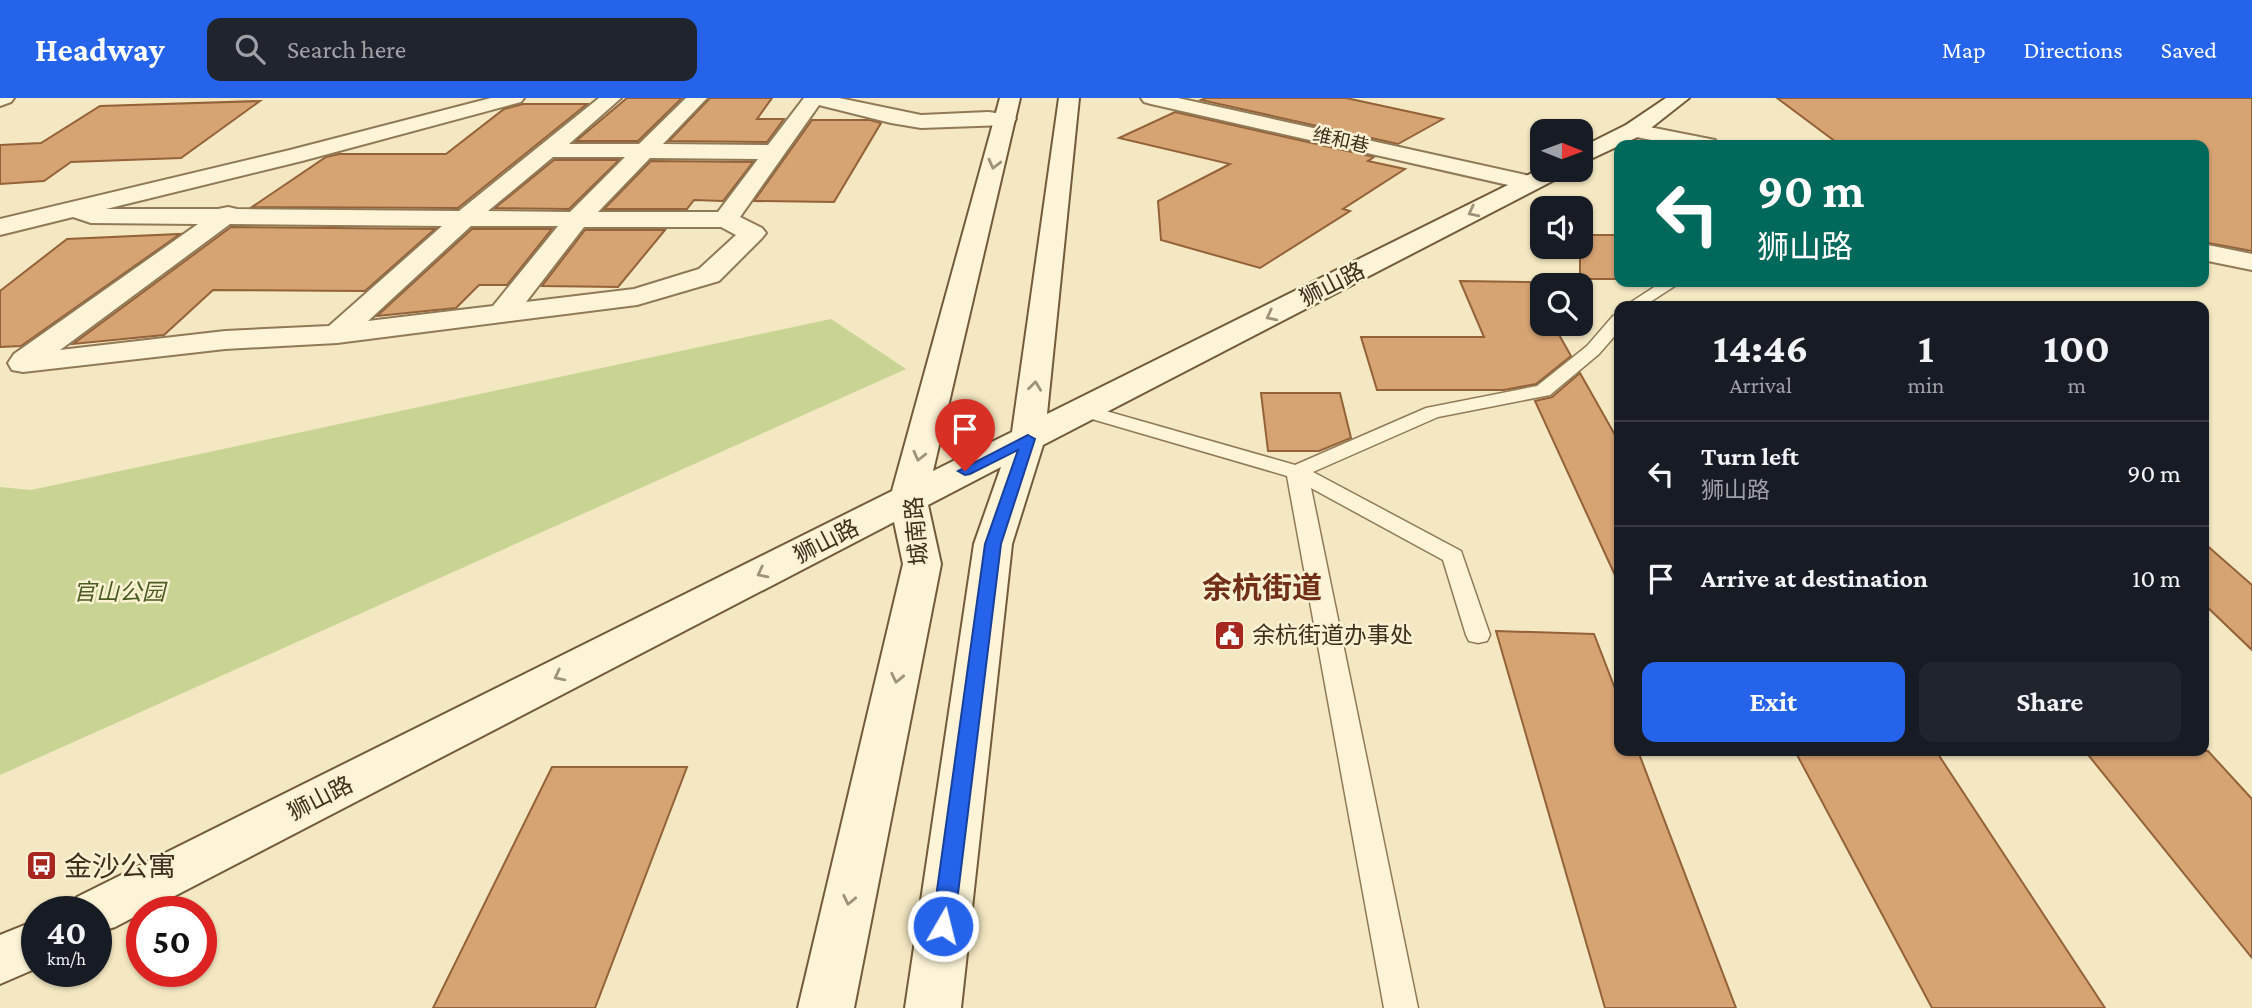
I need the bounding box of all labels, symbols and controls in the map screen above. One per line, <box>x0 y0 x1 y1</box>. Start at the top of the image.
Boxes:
search box <box>207 18 697 81</box>
icon: search <box>231 30 269 68</box>
text: Headway <box>35 31 165 68</box>
text: Search here <box>287 35 406 64</box>
text: Map <box>1942 36 1986 63</box>
text: Directions <box>2024 36 2123 63</box>
text: Saved <box>2161 36 2217 63</box>
north arrow <box>1530 119 1592 182</box>
map controls <box>1530 119 1593 336</box>
street label: 维和巷 <box>1311 123 1371 157</box>
one-way arrow <box>988 158 1002 170</box>
text: 90 m <box>1757 163 1864 218</box>
icon: left <box>1642 168 1733 259</box>
button: sound <box>1530 196 1593 259</box>
one-way arrow <box>1468 204 1480 217</box>
text: 狮山路 <box>1757 229 1853 265</box>
street label: 狮山路 <box>1295 257 1369 311</box>
button: search <box>1530 273 1593 336</box>
one-way arrow <box>1266 307 1278 321</box>
text: 14:46 <box>1713 324 1809 371</box>
text: 1 <box>1918 324 1934 371</box>
text: 100 <box>2043 324 2110 371</box>
text: Arrival <box>1729 372 1792 398</box>
text: min <box>1907 372 1944 398</box>
text: m <box>2067 372 2086 398</box>
one-way arrow <box>1027 380 1042 392</box>
pin <box>935 399 995 471</box>
icon: arrive <box>946 410 984 448</box>
text: Turn left <box>1701 442 1799 471</box>
one-way arrow <box>913 450 927 462</box>
icon: left <box>1642 455 1680 493</box>
text: 90 m <box>2127 459 2181 488</box>
text: 狮山路 <box>1701 477 1770 503</box>
street label: 城南路 <box>900 495 932 567</box>
street label: 狮山路 <box>789 514 863 568</box>
icon: arrive <box>1642 560 1680 598</box>
text: Arrive at destination <box>1701 564 1928 593</box>
text: 10 m <box>2132 564 2181 593</box>
one-way arrow <box>756 565 769 579</box>
district label: 余杭街道 <box>1202 571 1322 604</box>
park label: 官山公园 <box>73 579 168 605</box>
public building icon: 余杭街道办事处 <box>1212 618 1246 652</box>
place label: 余杭街道办事处 <box>1252 622 1413 648</box>
button: Exit <box>1642 662 1905 742</box>
button: Share <box>1919 662 2181 742</box>
one-way arrow <box>554 668 566 682</box>
one-way arrow <box>891 672 906 684</box>
street label: 狮山路 <box>283 771 357 825</box>
bus stop icon: 金沙公寓 <box>24 849 58 883</box>
place label: 金沙公寓 <box>64 851 176 882</box>
position arrow <box>906 889 980 963</box>
one-way arrow <box>843 894 858 906</box>
speed limit sign: 50 <box>126 896 217 987</box>
text: 40 <box>46 913 87 952</box>
text: km/h <box>47 949 86 969</box>

